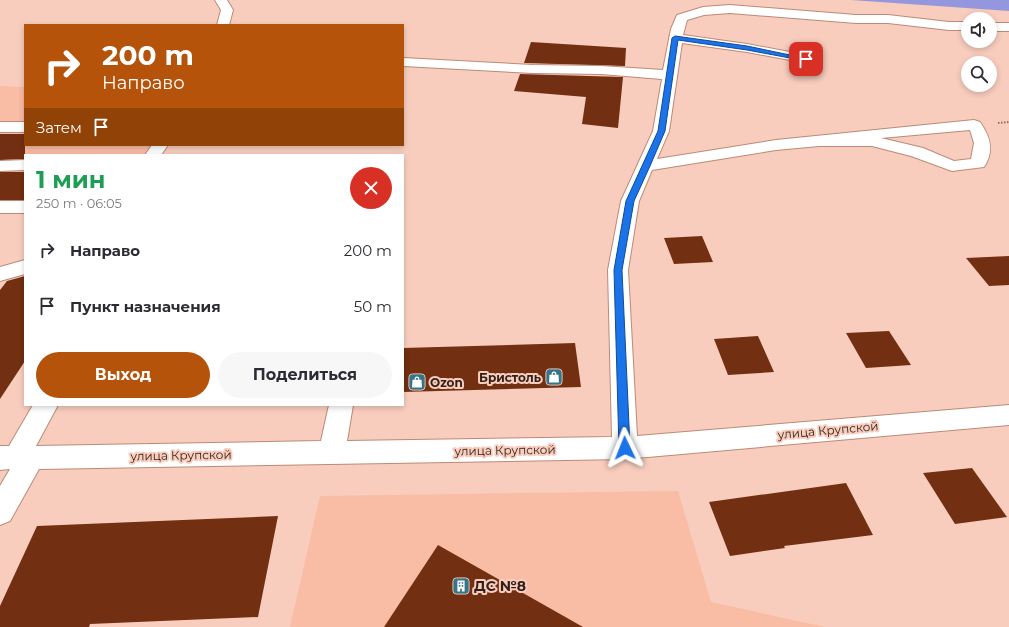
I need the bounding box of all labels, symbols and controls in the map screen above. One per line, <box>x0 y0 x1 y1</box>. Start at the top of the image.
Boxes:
map controls <box>961 12 997 92</box>
button: sound <box>961 12 997 48</box>
text: 200 m <box>102 38 194 72</box>
icon: right <box>36 40 88 92</box>
pin <box>789 42 823 76</box>
icon: arrive <box>795 48 817 70</box>
button: search <box>961 56 997 92</box>
text: Направо <box>102 72 185 94</box>
icon: arrive <box>90 116 112 138</box>
text: Затем <box>36 118 82 137</box>
text: 1 мин <box>36 165 105 194</box>
button: close <box>350 167 392 209</box>
text: 250 m · 06:05 <box>36 195 122 211</box>
icon: right <box>36 239 58 261</box>
text: Направо <box>70 241 140 260</box>
text: 200 m <box>344 241 392 260</box>
icon: arrive <box>36 295 58 317</box>
text: Пункт назначения <box>70 297 221 316</box>
text: 50 m <box>354 297 392 316</box>
button: Выход <box>36 352 210 398</box>
button: Поделиться <box>218 352 392 398</box>
shop icon: Бристоль <box>544 367 564 387</box>
place label: Бристоль <box>479 370 541 385</box>
shop icon: Ozon <box>407 372 427 392</box>
place label: Ozon <box>430 375 463 390</box>
street label: улица Крупской <box>776 418 879 442</box>
position arrow <box>604 427 646 469</box>
street label: улица Крупской <box>453 442 556 458</box>
street label: улица Крупской <box>129 447 232 463</box>
building icon: ДС №8 <box>451 576 471 596</box>
place label: ДС №8 <box>474 577 526 595</box>

